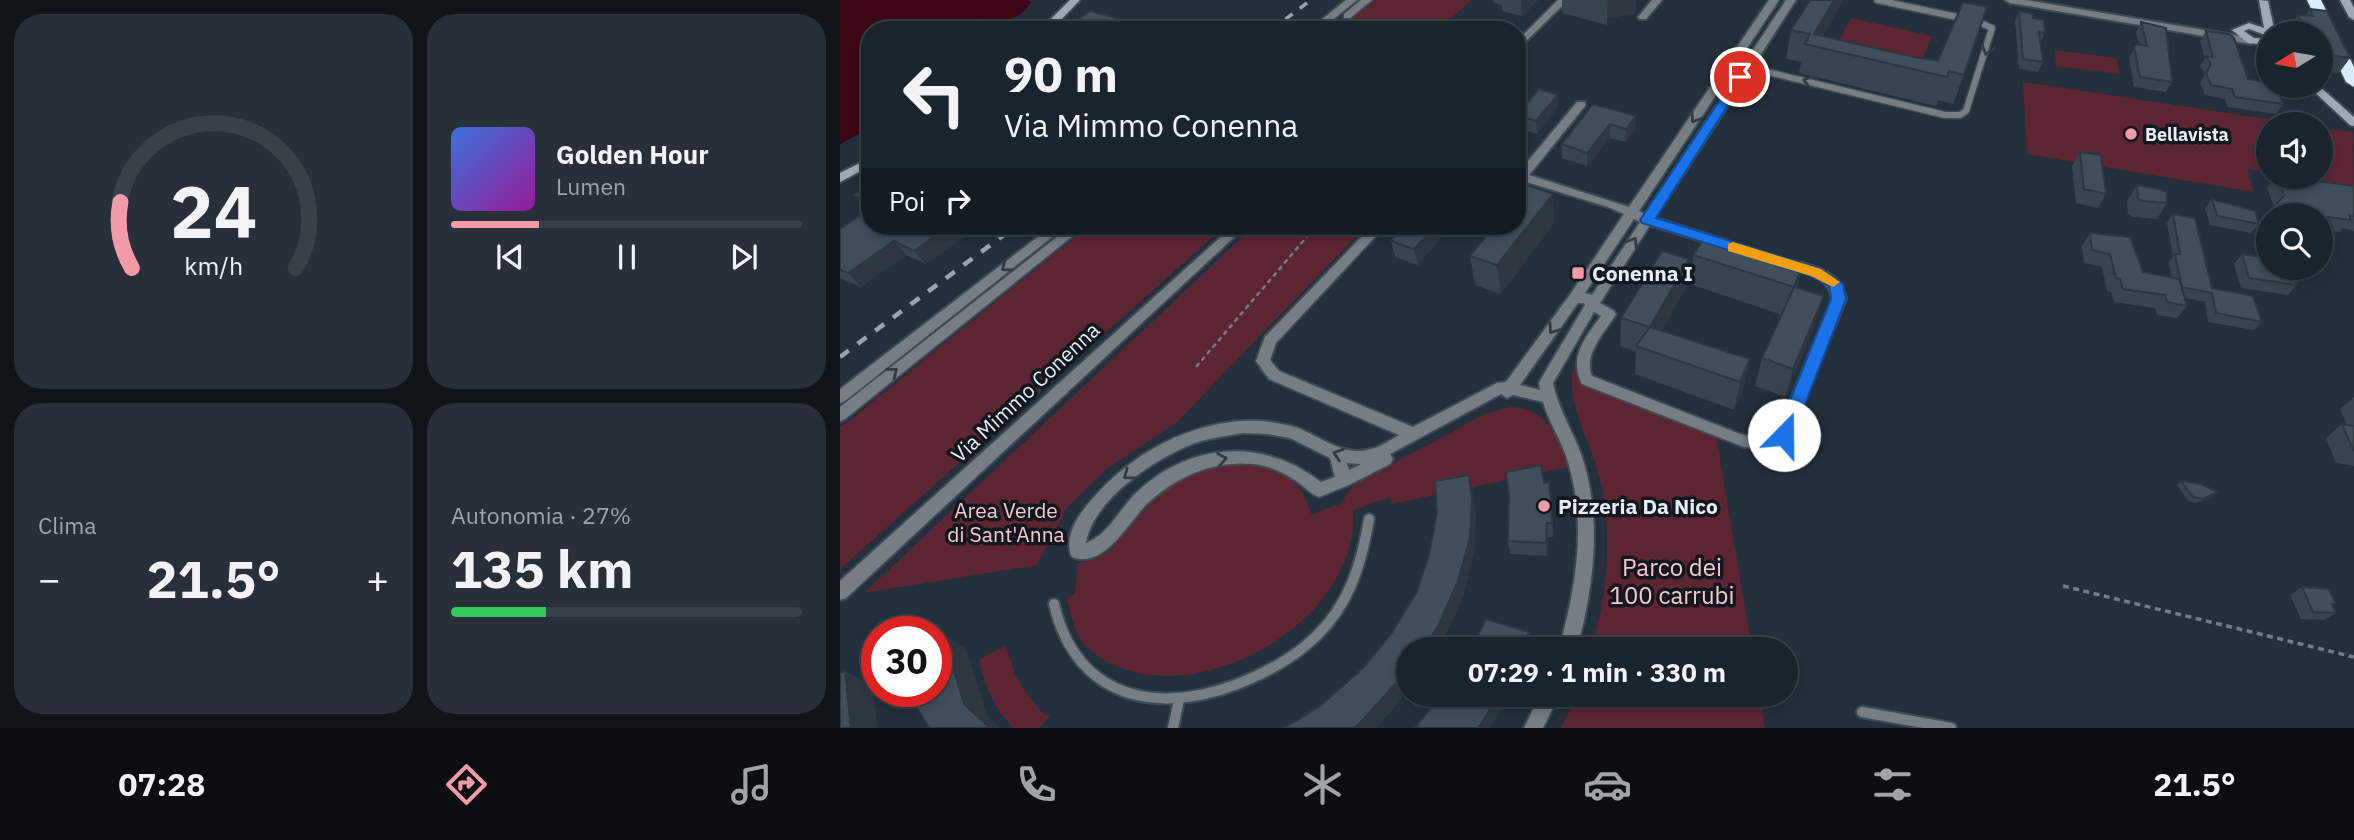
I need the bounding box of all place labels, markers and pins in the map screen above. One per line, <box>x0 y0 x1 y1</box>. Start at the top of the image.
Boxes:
pin <box>1710 47 1770 107</box>
place label: Bellavista <box>2145 123 2229 146</box>
marker: Bellavista <box>2123 126 2139 142</box>
place label: Conenna I <box>1592 259 1693 287</box>
marker: Conenna I <box>1570 265 1586 281</box>
place label: Pizzeria Da Nico <box>1558 492 1718 520</box>
marker: Pizzeria Da Nico <box>1536 498 1552 514</box>

